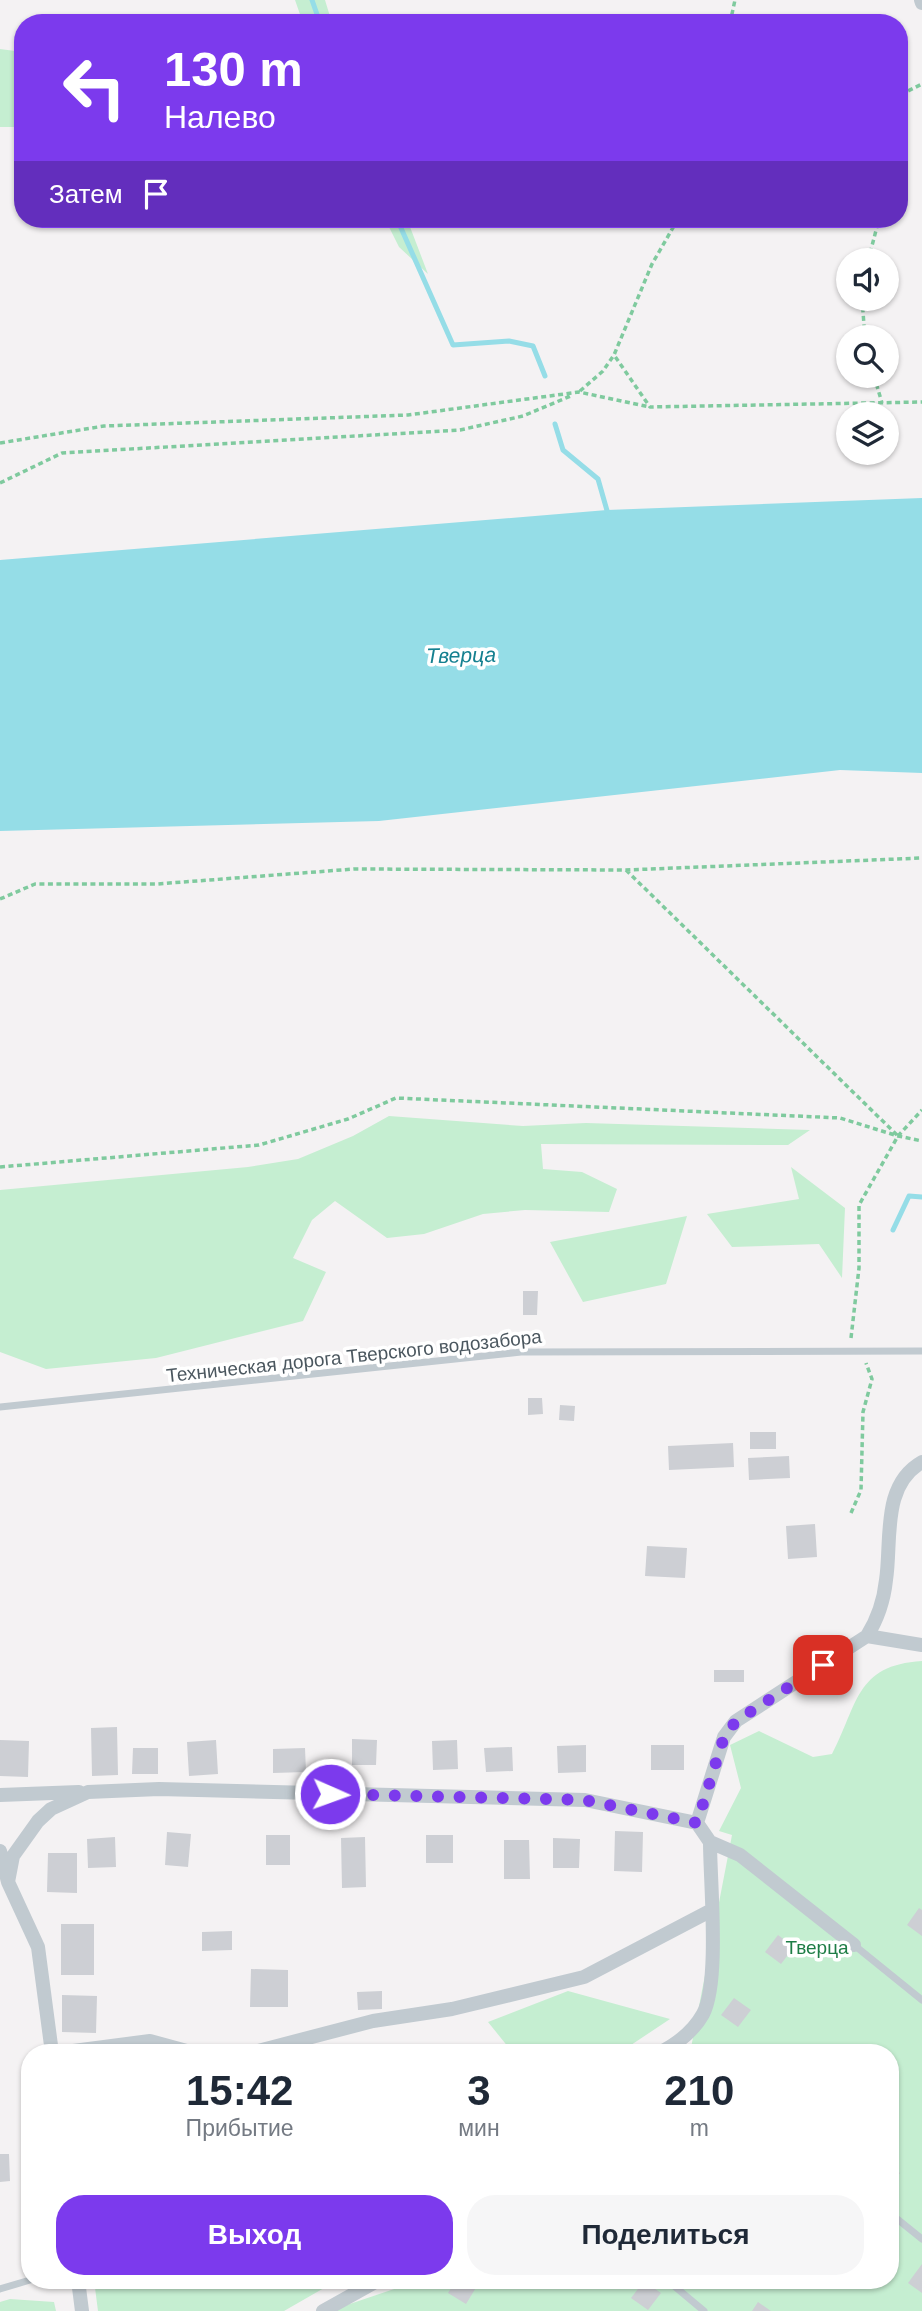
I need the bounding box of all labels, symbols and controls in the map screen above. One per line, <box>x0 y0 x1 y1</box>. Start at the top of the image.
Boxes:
icon: left <box>49 42 140 133</box>
text: 130 m <box>164 42 303 96</box>
text: Налево <box>164 99 276 135</box>
icon: arrive <box>137 175 175 213</box>
text: Затем <box>49 179 123 209</box>
map controls <box>836 248 899 465</box>
button: sound <box>836 248 899 311</box>
button: search <box>836 325 899 388</box>
button: layers <box>836 402 899 465</box>
water label: Тверца <box>426 643 496 667</box>
street label: Техническая дорога Тверского водозабора <box>165 1326 543 1386</box>
pin <box>793 1635 853 1695</box>
icon: arrive <box>804 1646 842 1684</box>
position arrow <box>293 1757 367 1831</box>
park label: Тверца <box>785 1937 849 1958</box>
text: 15:42 <box>186 2067 293 2114</box>
text: 3 <box>467 2067 491 2114</box>
text: 210 <box>664 2067 734 2114</box>
text: Прибытие <box>186 2115 294 2141</box>
text: мин <box>458 2115 500 2141</box>
text: m <box>690 2115 709 2141</box>
button: Выход <box>56 2195 453 2275</box>
button: Поделиться <box>467 2195 864 2275</box>

